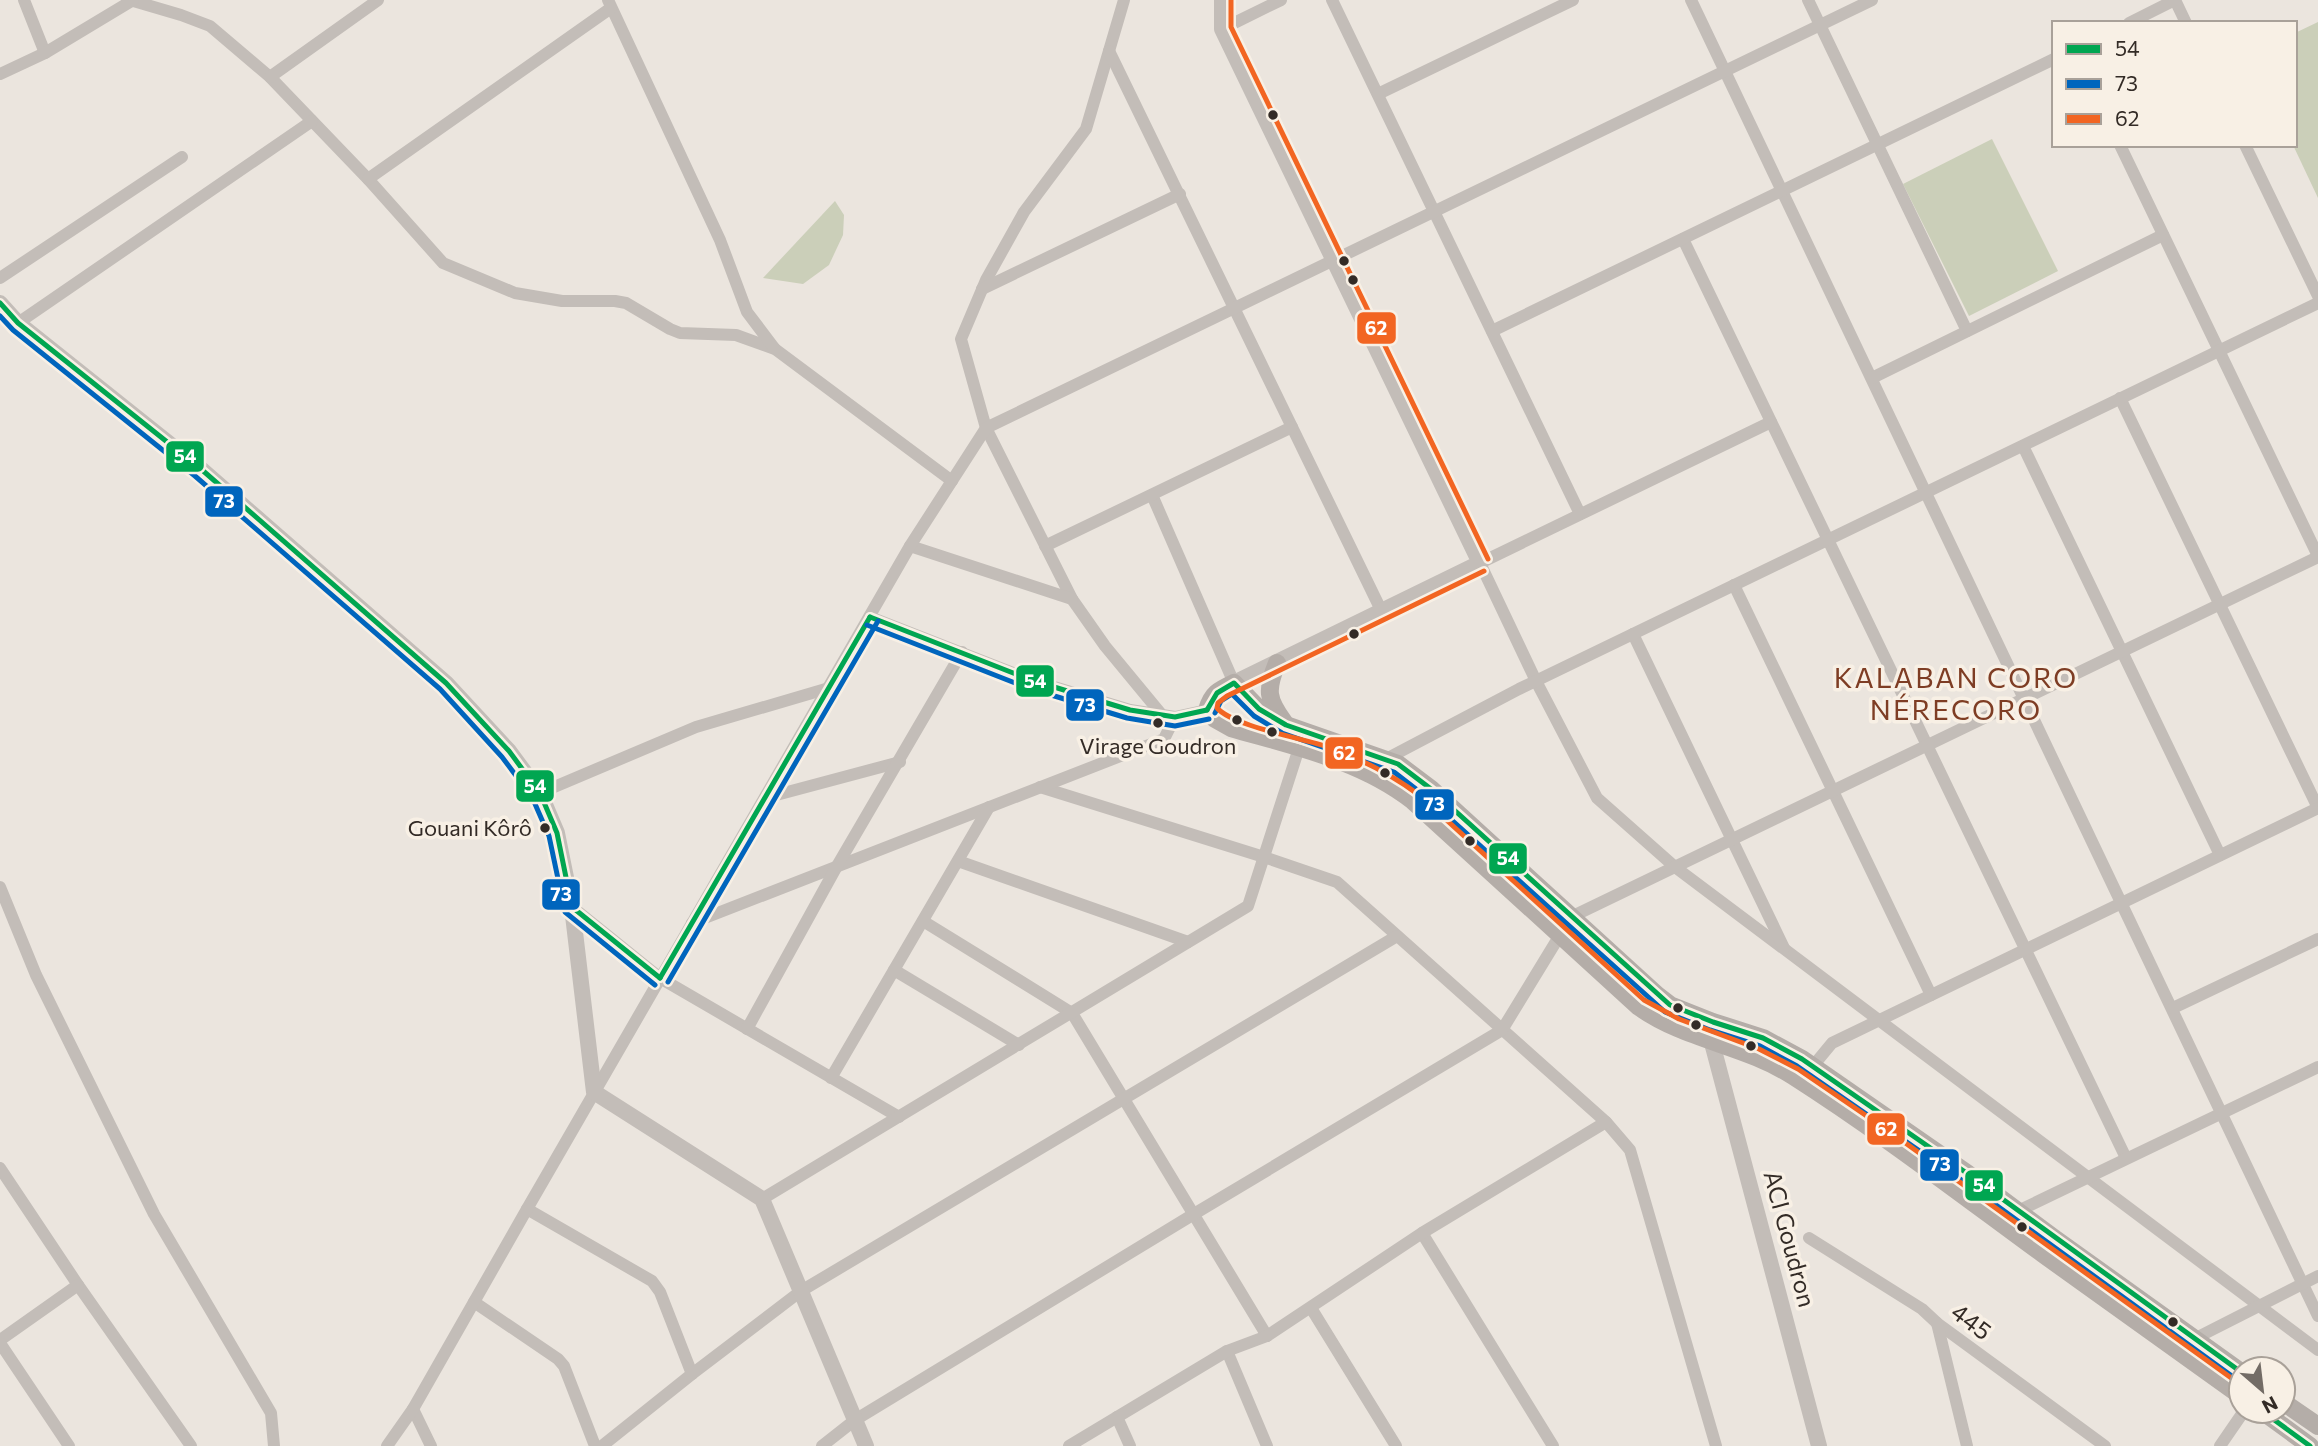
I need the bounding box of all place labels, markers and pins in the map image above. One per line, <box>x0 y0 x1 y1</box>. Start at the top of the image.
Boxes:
unlabelled marker <box>1266 108 1280 122</box>
unlabelled marker <box>1337 254 1351 268</box>
unlabelled marker <box>1346 273 1360 287</box>
unlabelled marker <box>1347 627 1361 641</box>
unlabelled marker <box>1230 713 1244 727</box>
marker: Virage Goudron <box>1151 716 1165 730</box>
unlabelled marker <box>1265 725 1279 739</box>
place label: Virage Goudron <box>1080 732 1236 759</box>
unlabelled marker <box>1378 766 1392 780</box>
place label: Gouani Kôrô <box>408 814 532 841</box>
marker: Gouani Kôrô <box>538 821 552 835</box>
unlabelled marker <box>1463 834 1477 848</box>
unlabelled marker <box>1671 1001 1685 1015</box>
unlabelled marker <box>1689 1018 1703 1032</box>
unlabelled marker <box>1744 1039 1758 1053</box>
unlabelled marker <box>2015 1220 2029 1234</box>
unlabelled marker <box>2166 1315 2180 1329</box>

